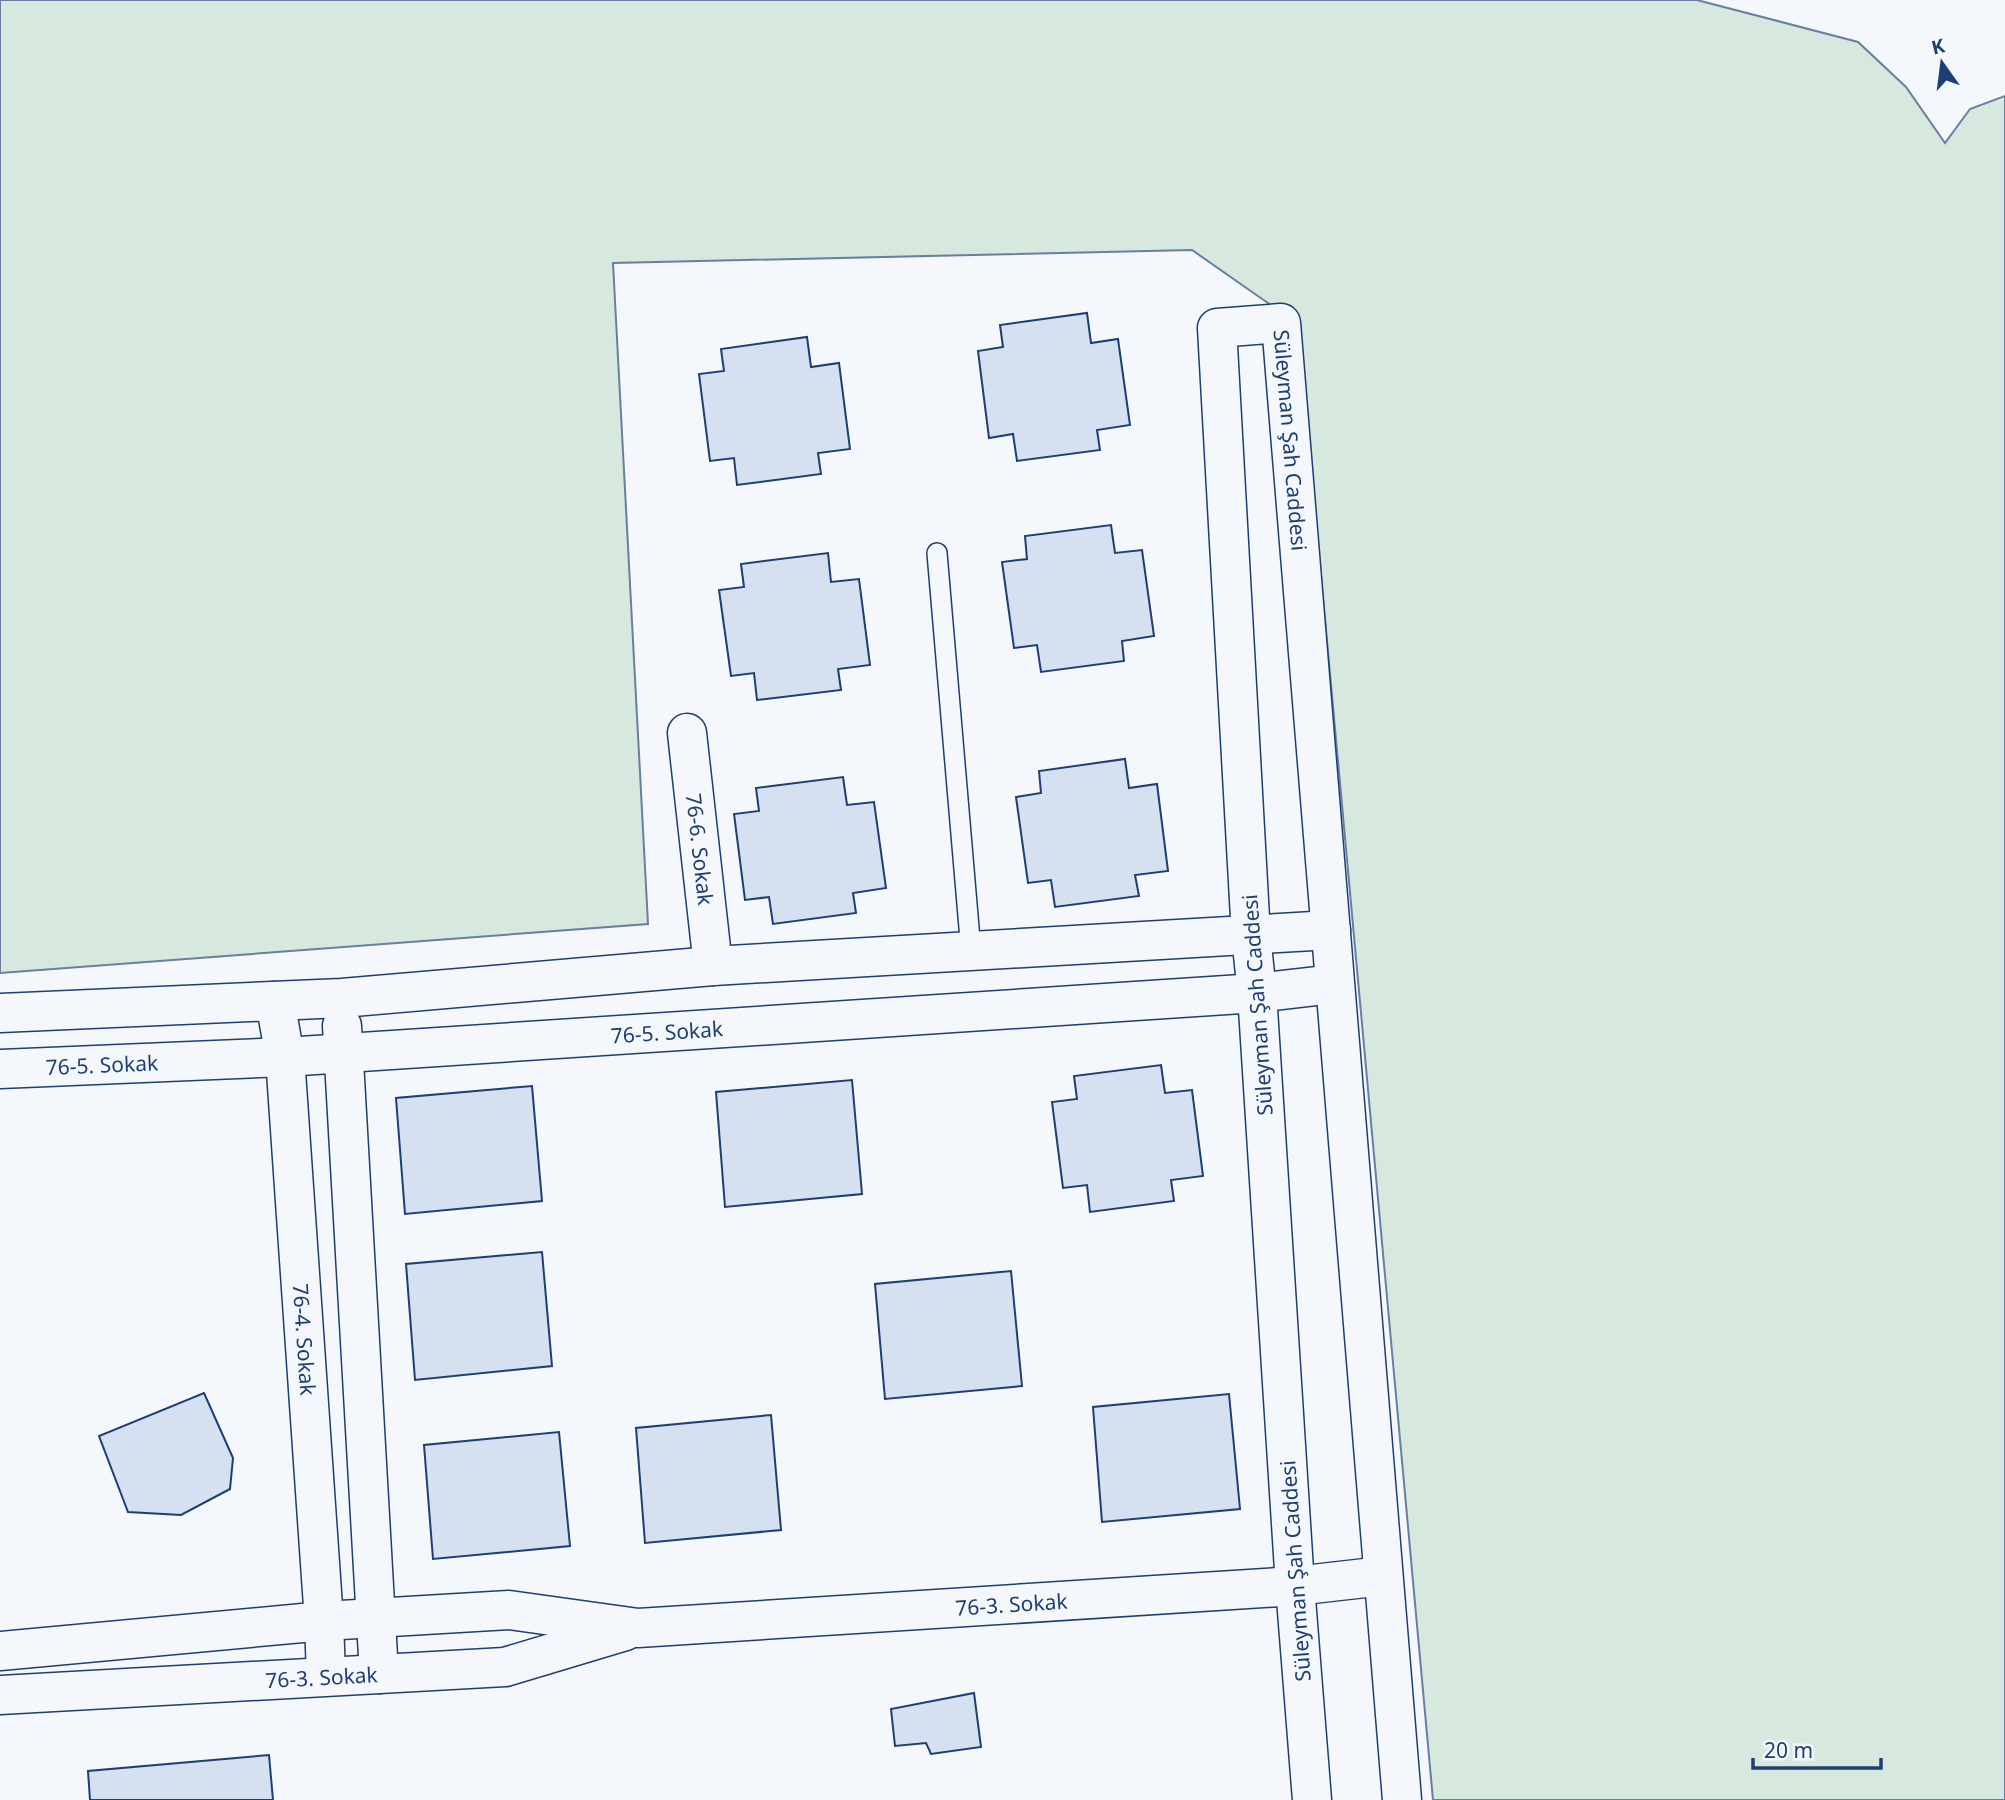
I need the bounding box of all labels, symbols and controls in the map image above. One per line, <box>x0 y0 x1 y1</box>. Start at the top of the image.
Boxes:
north arrow <box>1907 28 1977 98</box>
text: K <box>1929 32 1948 61</box>
street label: Süleyman Şah Caddesi <box>1268 328 1314 552</box>
street label: 76-6. Sokak <box>680 792 720 907</box>
street label: Süleyman Şah Caddesi <box>1235 893 1279 1117</box>
street label: 76-5. Sokak <box>610 1014 725 1050</box>
street label: 76-5. Sokak <box>45 1048 159 1081</box>
street label: 76-4. Sokak <box>287 1282 322 1397</box>
street label: Süleyman Şah Caddesi <box>1273 1459 1317 1683</box>
street label: 76-3. Sokak <box>954 1587 1069 1622</box>
street label: 76-3. Sokak <box>265 1660 379 1694</box>
scale bar <box>1753 1727 1881 1771</box>
text: 20 m <box>1764 1736 1813 1764</box>

